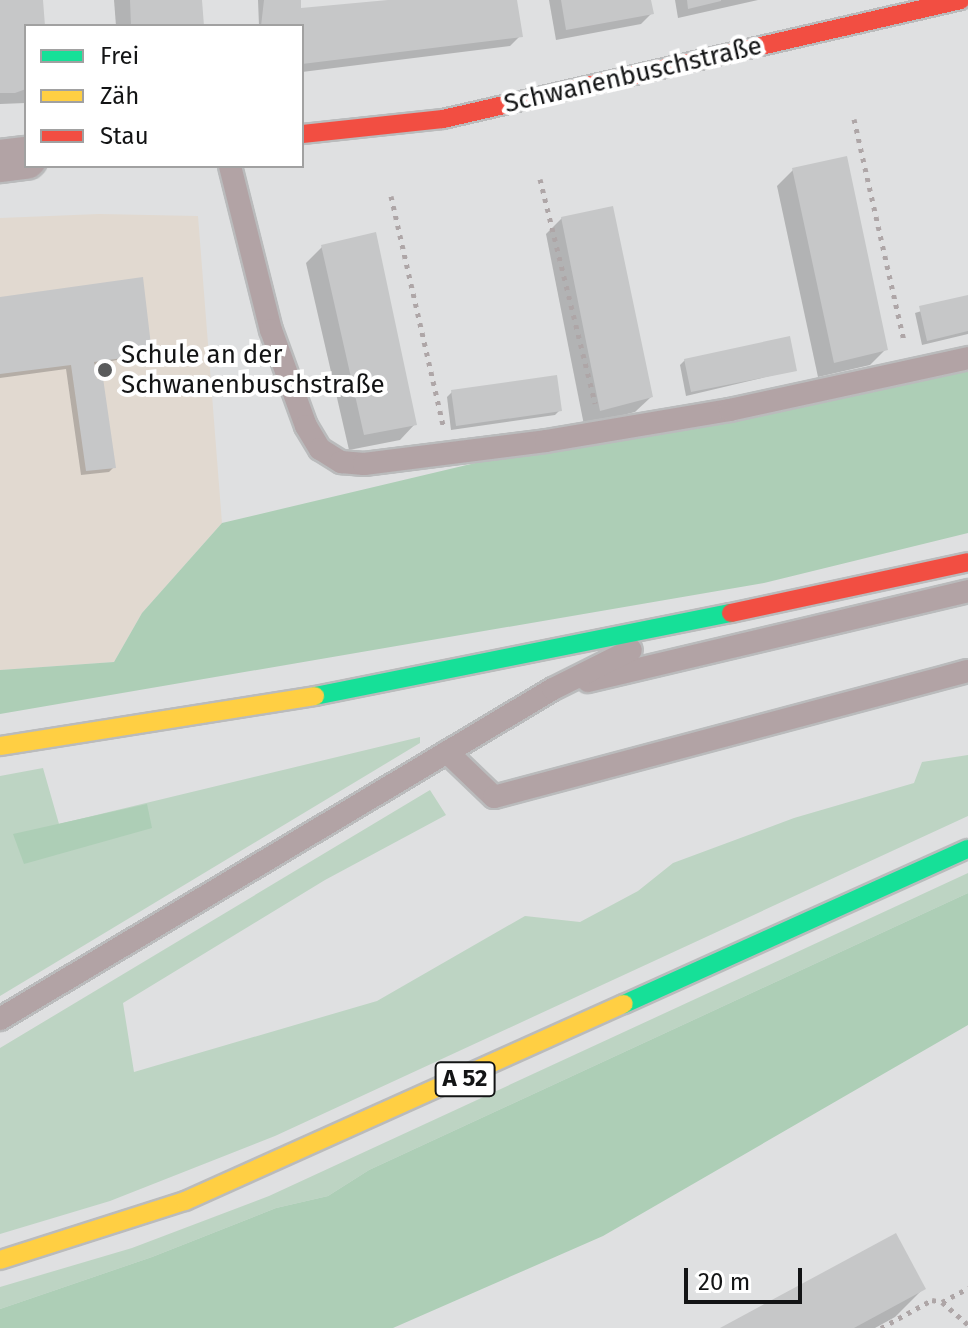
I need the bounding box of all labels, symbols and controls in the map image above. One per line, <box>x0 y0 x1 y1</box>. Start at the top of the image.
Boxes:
legend <box>24 24 304 168</box>
street label: Schwanenbuschstraße <box>501 30 765 120</box>
text: Frei <box>100 42 139 70</box>
text: Zäh <box>100 82 139 110</box>
text: Stau <box>100 122 149 150</box>
place label: Schule an der Schwanenbuschstraße <box>121 339 385 400</box>
marker: Schule an der Schwanenbuschstraße <box>96 361 114 379</box>
road number: A 52 <box>433 1059 497 1099</box>
scale bar <box>688 1252 806 1302</box>
text: 20 m <box>698 1268 750 1296</box>

